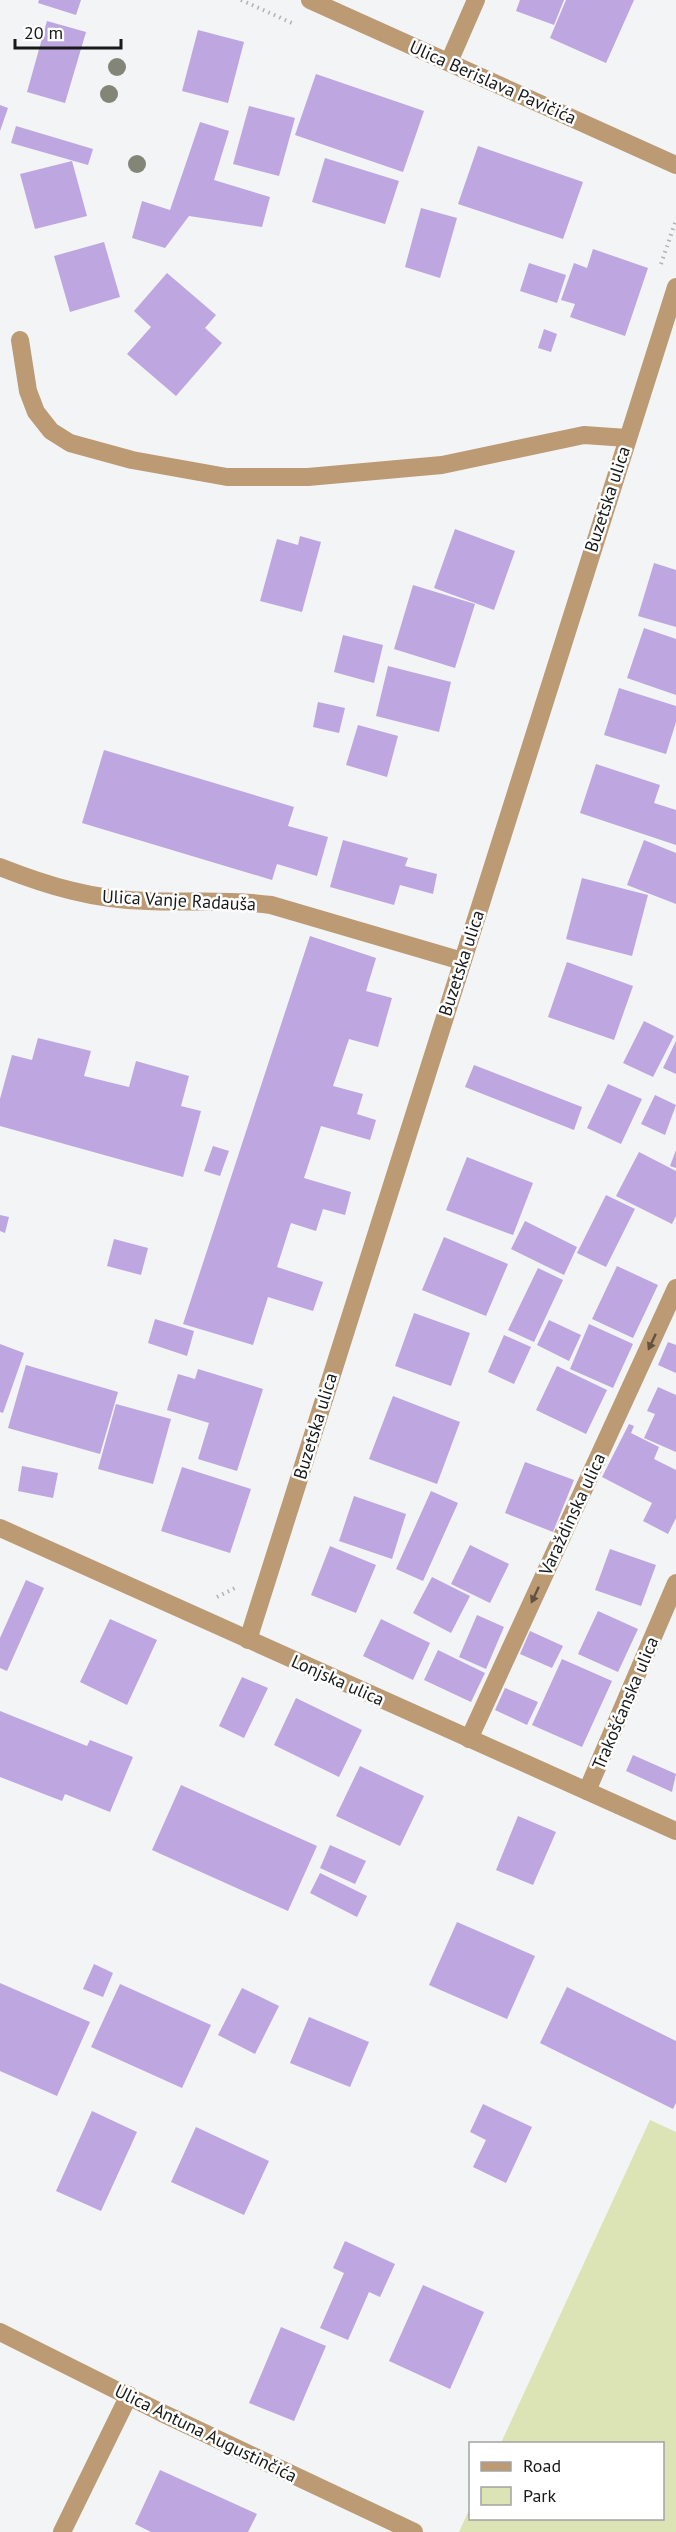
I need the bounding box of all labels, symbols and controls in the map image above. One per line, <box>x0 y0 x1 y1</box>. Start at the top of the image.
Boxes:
scale bar <box>15 12 122 50</box>
text: 20 m <box>24 21 63 44</box>
street label: Ulica Berislava Pavičića <box>406 35 580 129</box>
street label: Buzetska ulica <box>579 443 635 555</box>
street label: Ulica Vanje Radauša <box>101 884 257 916</box>
street label: Buzetska ulica <box>433 907 489 1019</box>
one-way arrow <box>647 1333 656 1350</box>
street label: Buzetska ulica <box>288 1370 342 1482</box>
street label: Varaždinska ulica <box>533 1449 610 1580</box>
one-way arrow <box>530 1587 540 1605</box>
street label: Trakošćanska ulica <box>587 1633 663 1773</box>
street label: Lonjska ulica <box>288 1649 388 1711</box>
street label: Ulica Antuna Augustinčića <box>111 2379 301 2487</box>
legend <box>469 2442 664 2520</box>
text: Road <box>523 2454 561 2477</box>
text: Park <box>523 2484 556 2507</box>

